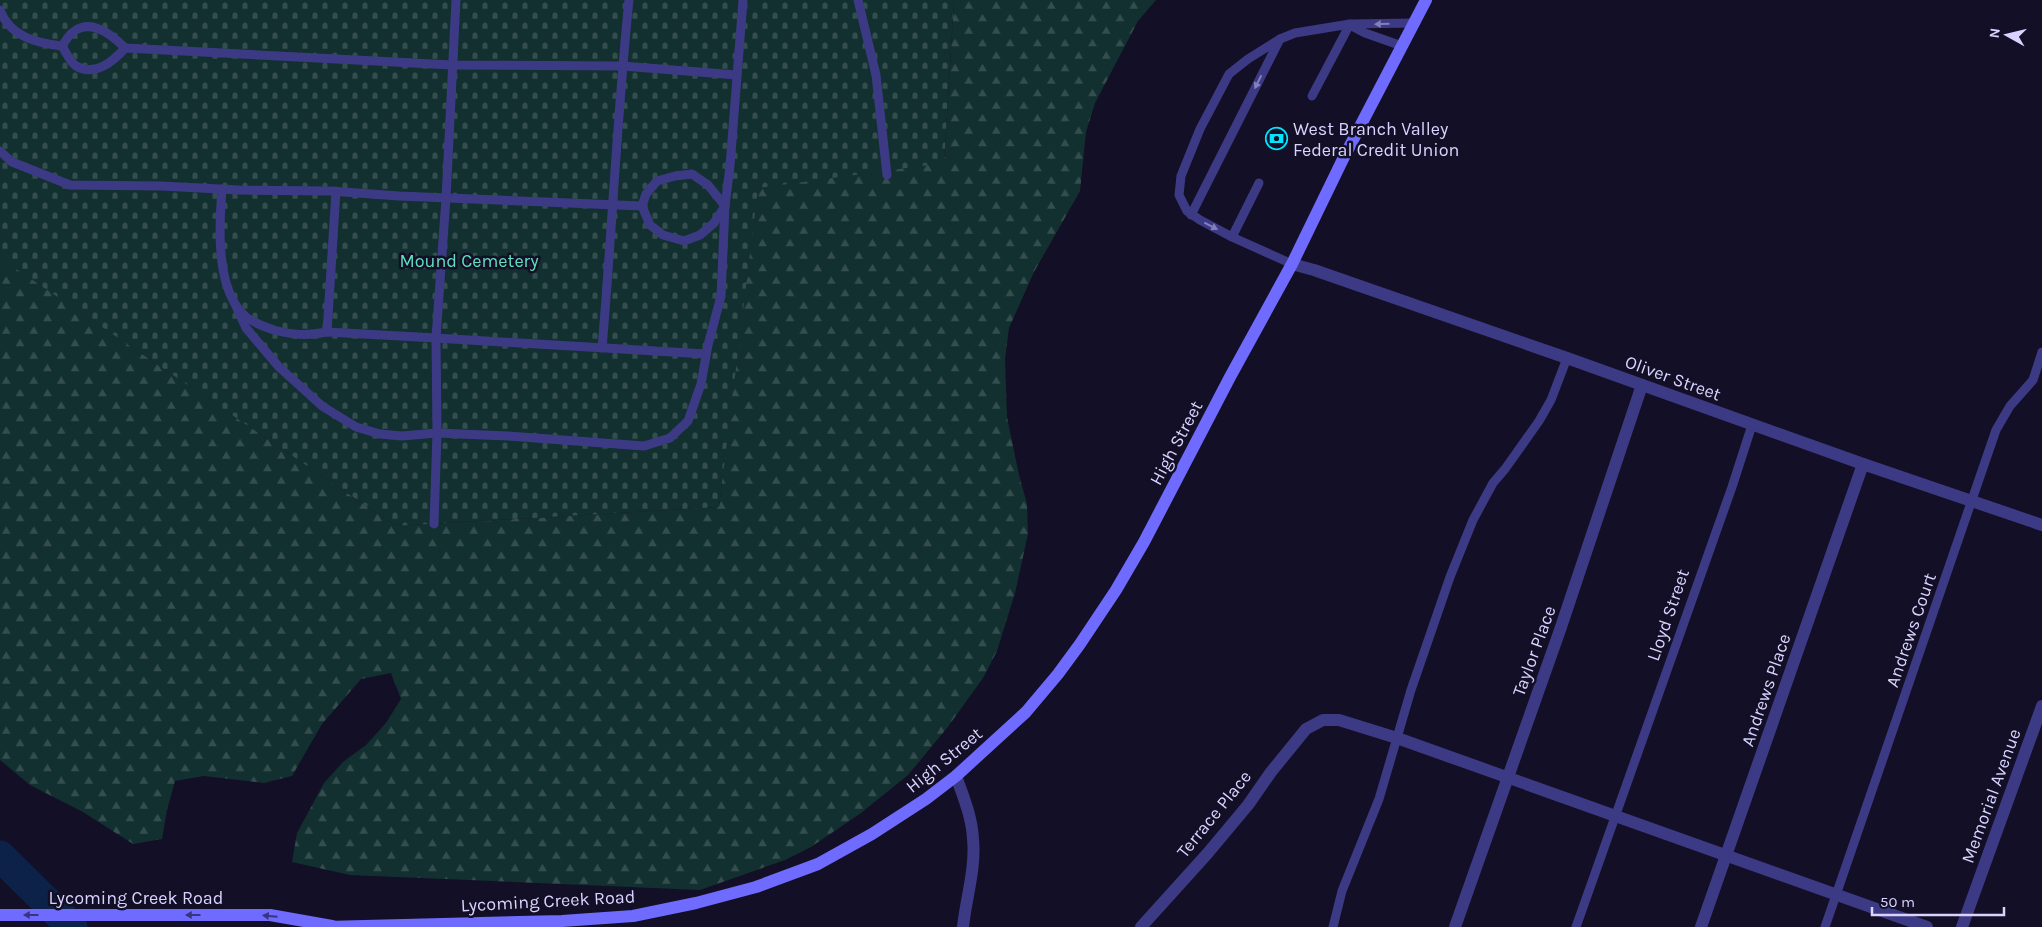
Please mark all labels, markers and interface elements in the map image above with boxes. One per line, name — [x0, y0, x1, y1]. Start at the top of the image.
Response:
north arrow — [1982, 10, 2032, 60]
one-way arrow — [1374, 20, 1390, 28]
text: N — [1986, 27, 2004, 39]
one-way arrow — [1254, 75, 1262, 90]
place label: West Branch Valley Federal Credit Union — [1293, 118, 1459, 161]
bank icon: West Branch Valley Federal Credit Union — [1265, 127, 1289, 151]
one-way arrow — [1204, 222, 1218, 230]
park label: Mound Cemetery — [399, 250, 539, 272]
street label: Oliver Street — [1622, 350, 1724, 406]
street label: High Street — [1145, 397, 1207, 489]
street label: Lloyd Street — [1642, 566, 1694, 664]
street label: Andrews Court — [1881, 570, 1941, 690]
street label: Taylor Place — [1507, 603, 1561, 699]
street label: Andrews Place — [1736, 631, 1796, 749]
street label: High Street — [901, 722, 987, 798]
street label: Memorial Avenue — [1956, 726, 2026, 866]
street label: Terrace Place — [1172, 766, 1256, 862]
scale bar — [1872, 884, 2004, 916]
street label: Lycoming Creek Road — [460, 885, 636, 917]
street label: Lycoming Creek Road — [49, 887, 223, 909]
text: 50 m — [1880, 893, 1915, 911]
one-way arrow — [22, 911, 38, 919]
one-way arrow — [185, 911, 201, 919]
one-way arrow — [261, 912, 277, 920]

